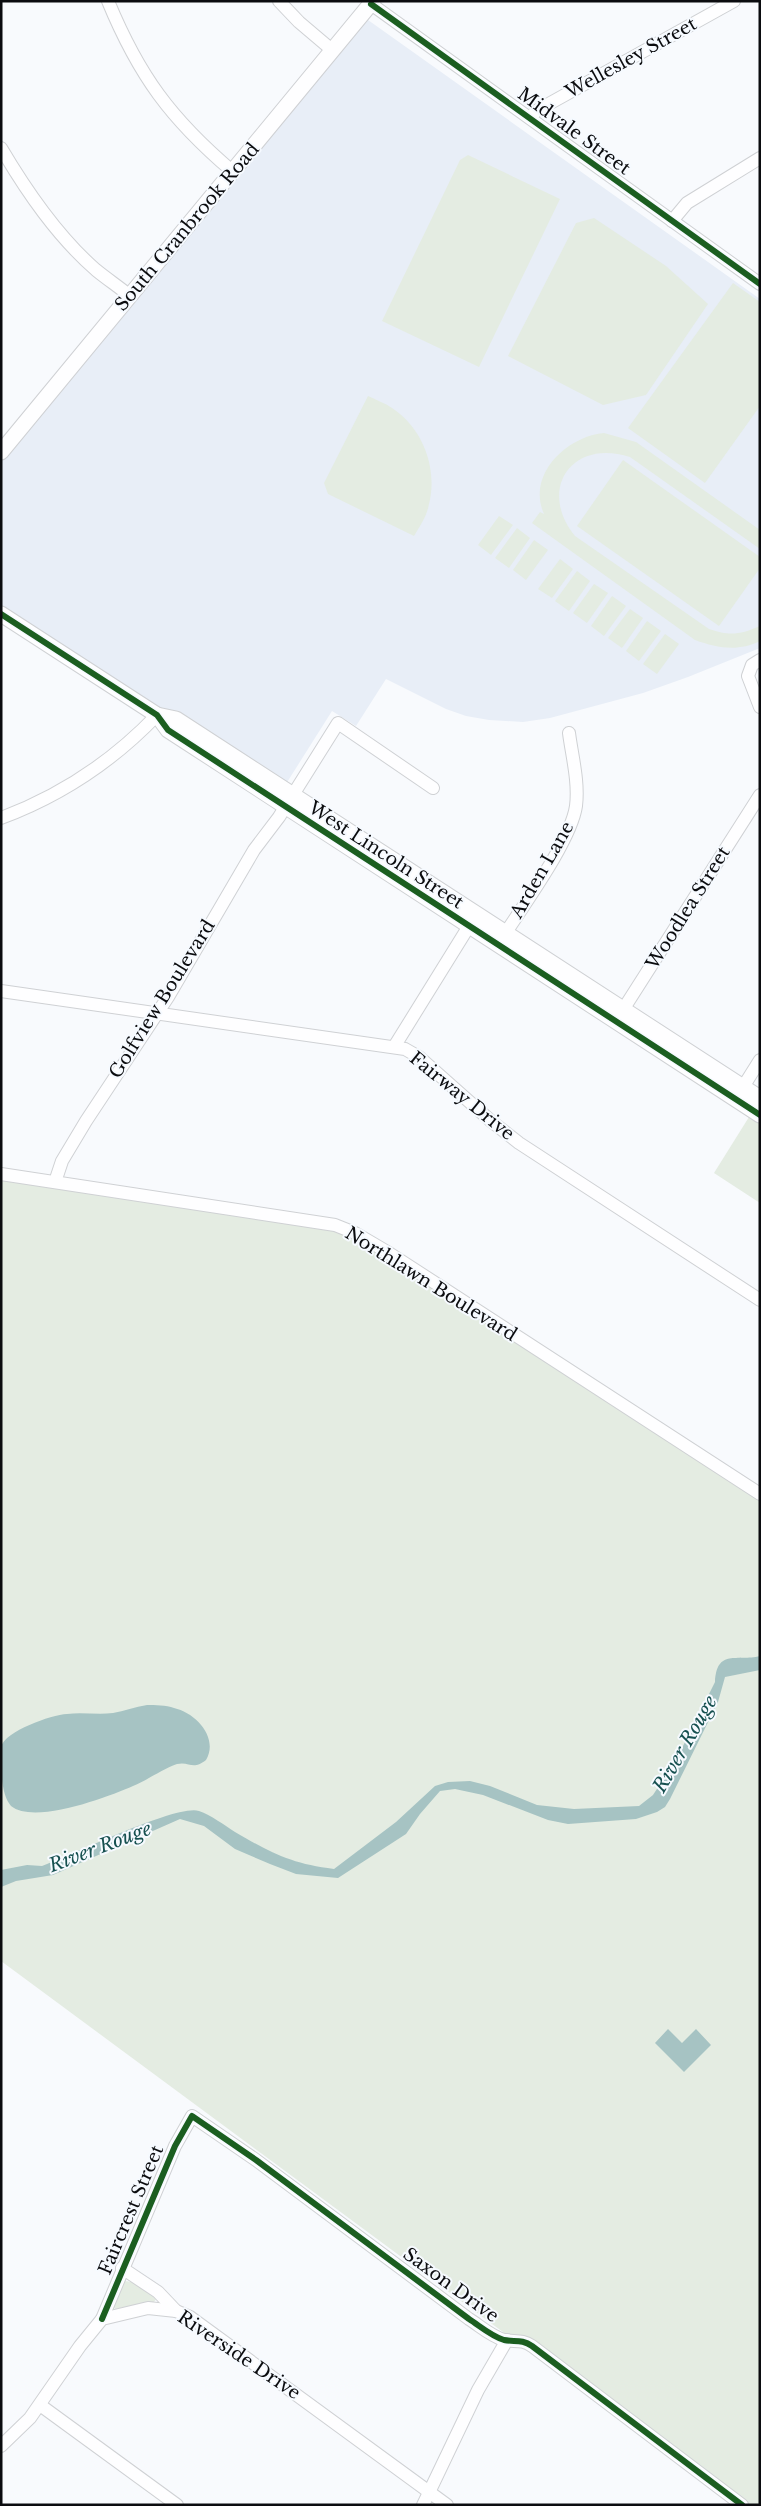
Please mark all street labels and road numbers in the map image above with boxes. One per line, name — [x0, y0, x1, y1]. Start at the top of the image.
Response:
street label: Wellesley Street — [561, 13, 701, 104]
street label: Midvale Street — [513, 83, 635, 179]
street label: South Cranbrook Road — [110, 138, 264, 316]
street label: West Lincoln Street — [303, 796, 468, 914]
street label: Arden Lane — [505, 818, 579, 923]
street label: Woodlea Street — [641, 842, 735, 974]
street label: Golfview Boulevard — [104, 916, 220, 1082]
street label: Fairway Drive — [405, 1047, 519, 1145]
street label: Northlawn Boulevard — [341, 1222, 521, 1346]
street label: Faircrest Street — [94, 2142, 168, 2278]
street label: Saxon Drive — [399, 2243, 503, 2327]
street label: Riverside Drive — [174, 2306, 304, 2404]

